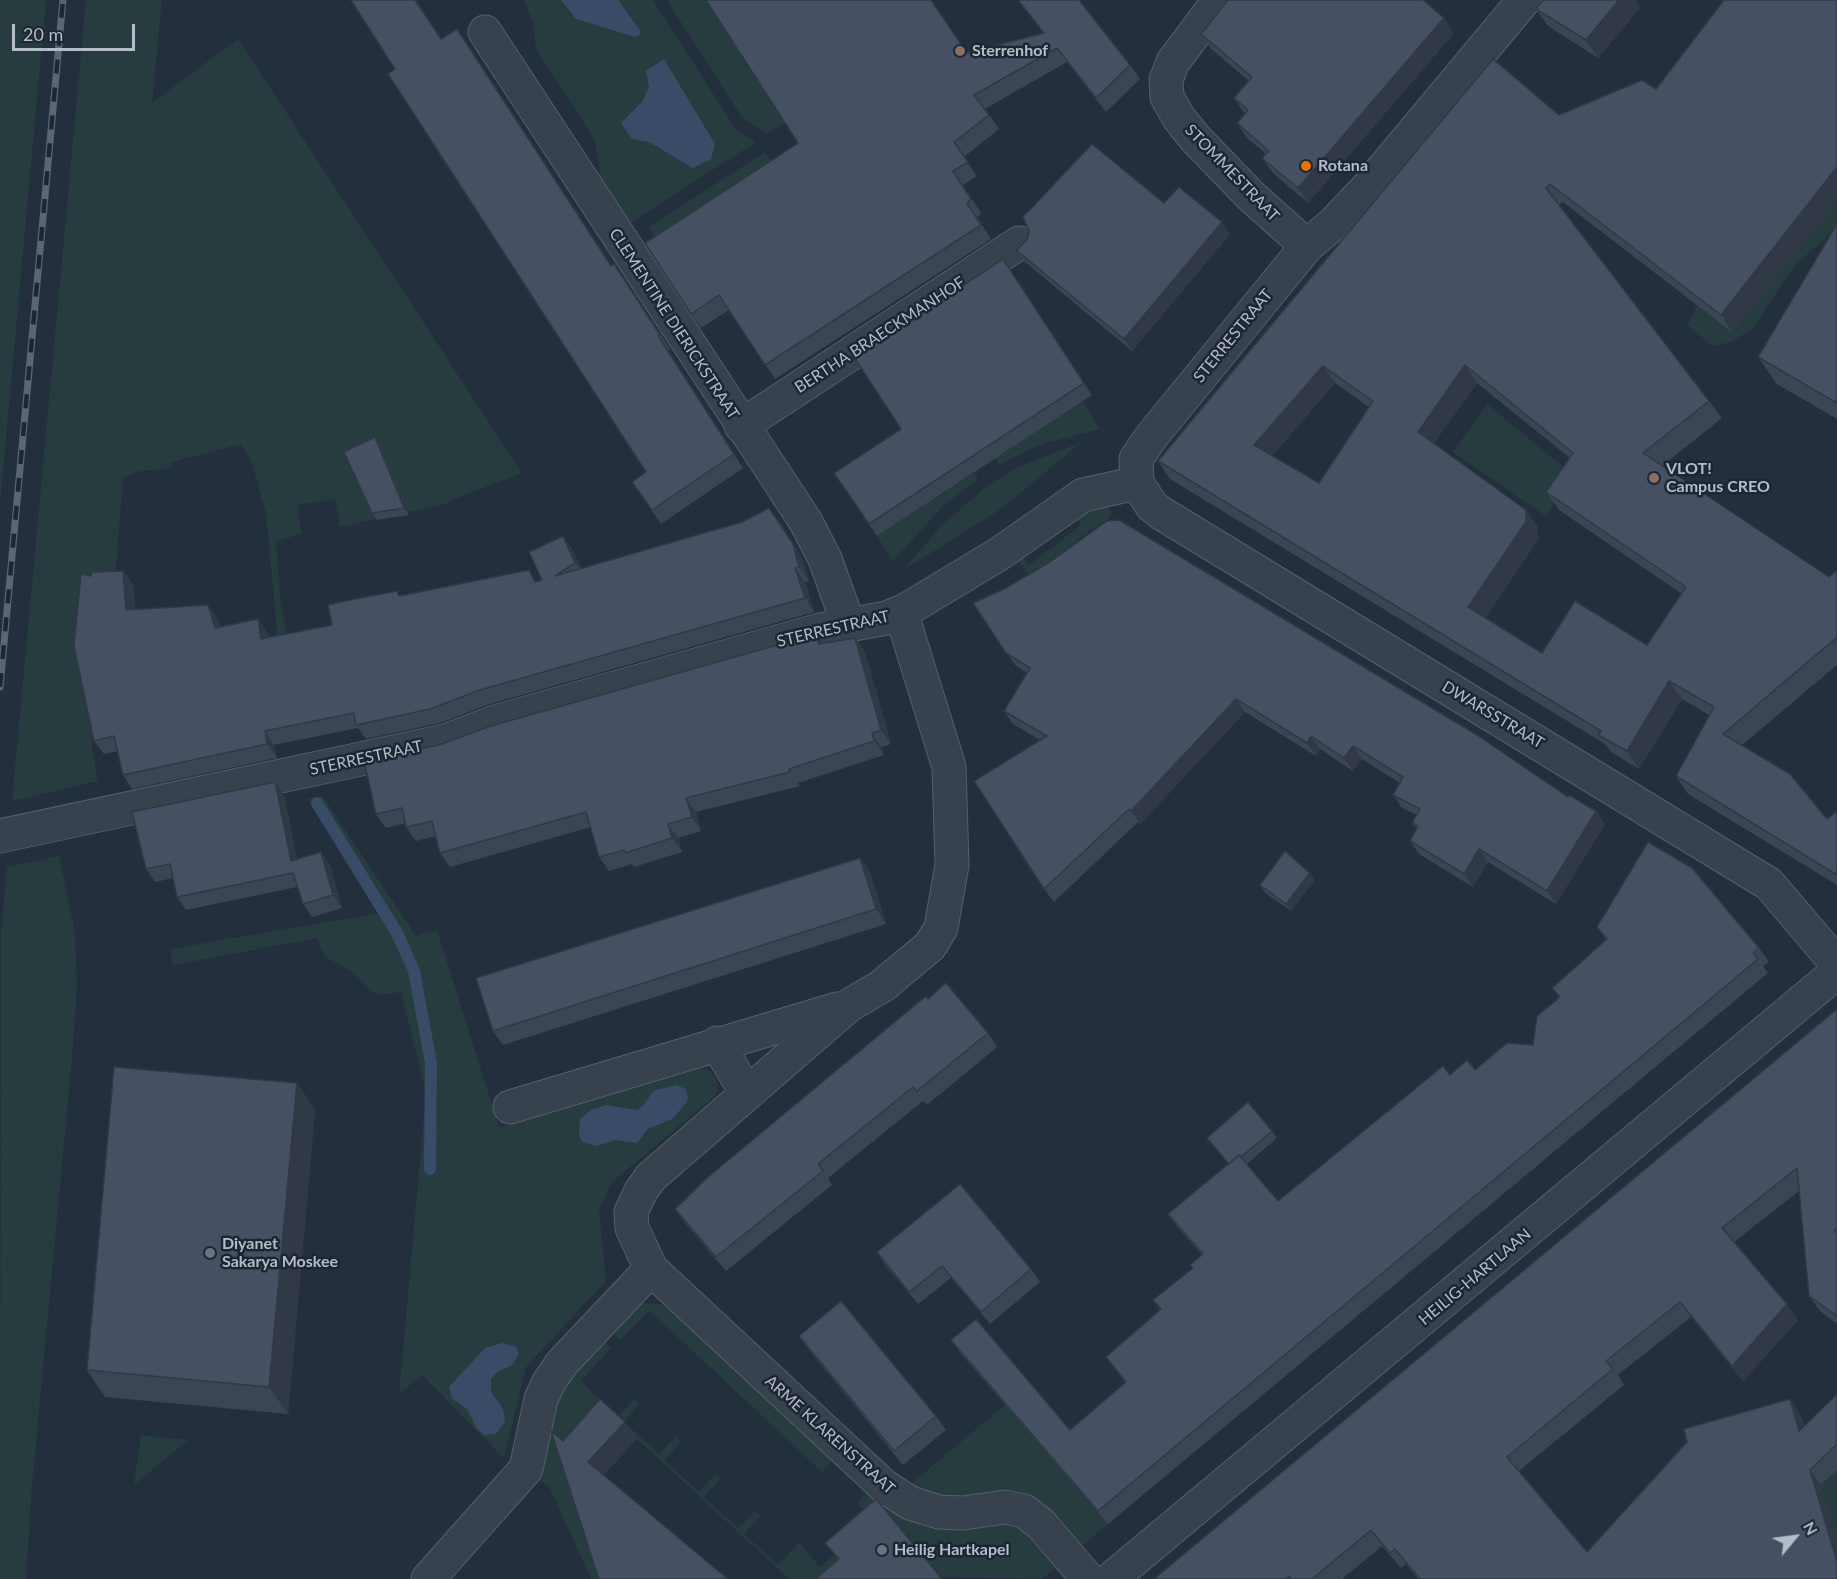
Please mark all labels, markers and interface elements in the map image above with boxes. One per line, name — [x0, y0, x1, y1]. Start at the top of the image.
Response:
scale bar — [15, 12, 138, 50]
text: 20 m — [23, 23, 63, 45]
place label: Sterrenhof — [972, 41, 1048, 61]
marker: Sterrenhof — [953, 44, 967, 58]
street label: STOMMESTRAAT — [1181, 120, 1283, 226]
place label: Rotana — [1318, 156, 1368, 176]
marker: Rotana — [1299, 159, 1313, 173]
street label: CLEMENTINE DIERICKSTRAAT — [605, 225, 743, 423]
street label: BERTHA BRAECKMANHOF — [791, 273, 969, 397]
street label: STERRESTRAAT — [1189, 285, 1277, 387]
place label: VLOT! Campus CREO — [1666, 459, 1770, 497]
marker: VLOT! Campus CREO — [1647, 471, 1661, 485]
street label: STERRESTRAAT — [775, 607, 891, 651]
street label: DWARSSTRAAT — [1439, 677, 1547, 753]
street label: STERRESTRAAT — [308, 737, 424, 779]
street label: HEILIG-HARTLAAN — [1415, 1224, 1535, 1330]
place label: Diyanet Sakarya Moskee — [222, 1234, 338, 1272]
marker: Diyanet Sakarya Moskee — [203, 1246, 217, 1260]
street label: ARME KLARENSTRAAT — [761, 1372, 899, 1498]
north arrow — [1765, 1507, 1825, 1567]
text: N — [1800, 1518, 1822, 1538]
place label: Heilig Hartkapel — [894, 1540, 1010, 1560]
marker: Heilig Hartkapel — [875, 1543, 889, 1557]

